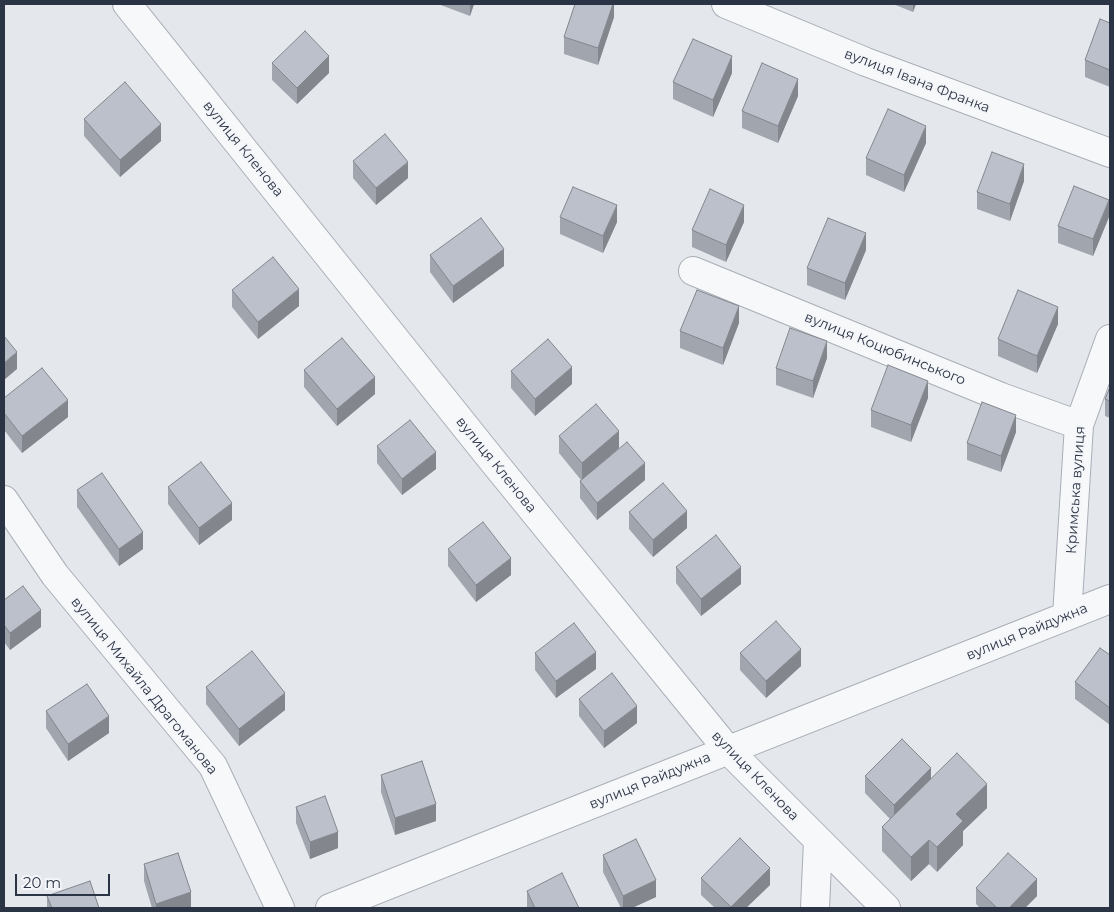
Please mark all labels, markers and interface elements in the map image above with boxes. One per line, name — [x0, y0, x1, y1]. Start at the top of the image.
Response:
street label: вулиця Івана Франка — [842, 45, 992, 117]
street label: вулиця Кленова — [199, 98, 287, 200]
street label: вулиця Коцюбинського — [802, 309, 968, 389]
street label: вулиця Кленова — [452, 414, 540, 516]
street label: Кримська вулиця — [1063, 426, 1089, 554]
street label: вулиця Михайла Драгоманова — [67, 594, 221, 778]
street label: вулиця Райдужна — [964, 600, 1090, 664]
street label: вулиця Кленова — [708, 728, 802, 824]
street label: вулиця Райдужна — [587, 749, 713, 813]
scale bar — [18, 864, 112, 896]
text: 20 m — [23, 873, 61, 892]

